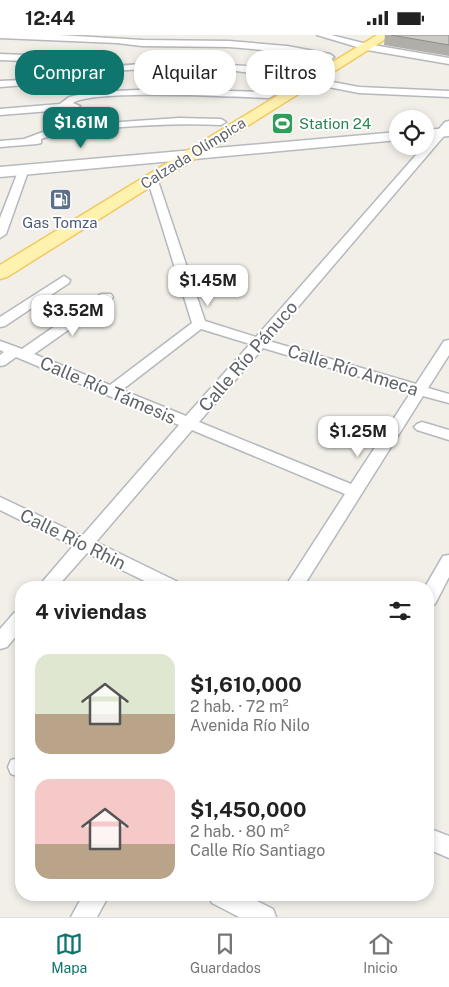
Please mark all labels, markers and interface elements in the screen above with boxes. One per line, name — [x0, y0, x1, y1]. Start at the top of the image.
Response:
text: 12:44 — [25, 7, 75, 29]
chip: Comprar — [15, 50, 124, 95]
chip: Alquilar — [134, 50, 236, 95]
chip: Filtros — [246, 50, 335, 95]
pin: $1.61M — [40, 107, 122, 149]
map controls — [389, 110, 434, 155]
button: locate — [389, 110, 434, 155]
sports icon: Station 24 — [271, 111, 295, 135]
text: $1.61M — [54, 113, 108, 132]
street label: Calzada Olímpica — [137, 114, 249, 192]
place label: Station 24 — [299, 115, 371, 132]
fuel station icon: Gas Tomza — [48, 187, 72, 211]
place label: Gas Tomza — [22, 214, 98, 231]
pin: $1.45M — [167, 265, 249, 307]
text: $1.45M — [179, 271, 237, 290]
pin: $3.52M — [32, 295, 114, 337]
street label: Calle Río Pánuco — [194, 296, 302, 416]
text: $3.52M — [42, 301, 104, 320]
street label: Calle Río Ameca — [285, 340, 421, 400]
street label: Calle Río Támesis — [37, 352, 179, 428]
pin: $1.25M — [317, 415, 399, 458]
text: $1.25M — [329, 422, 387, 441]
street label: Calle Río Rhin — [17, 504, 129, 574]
icon: filters — [386, 597, 414, 625]
text: 4 viviendas — [35, 599, 147, 624]
text: $1,610,000 — [190, 672, 302, 697]
icon: home — [75, 674, 135, 734]
text: 2 hab. · 72 m² — [190, 697, 289, 716]
text: Avenida Río Nilo — [190, 716, 310, 735]
text: $1,450,000 — [190, 797, 307, 822]
icon: home — [75, 799, 135, 859]
text: 2 hab. · 80 m² — [190, 822, 290, 841]
text: Calle Río Santiago — [190, 841, 325, 860]
tab: Mapa — [51, 930, 87, 976]
tab: Guardados — [190, 930, 261, 976]
tab: Inicio — [363, 930, 398, 976]

